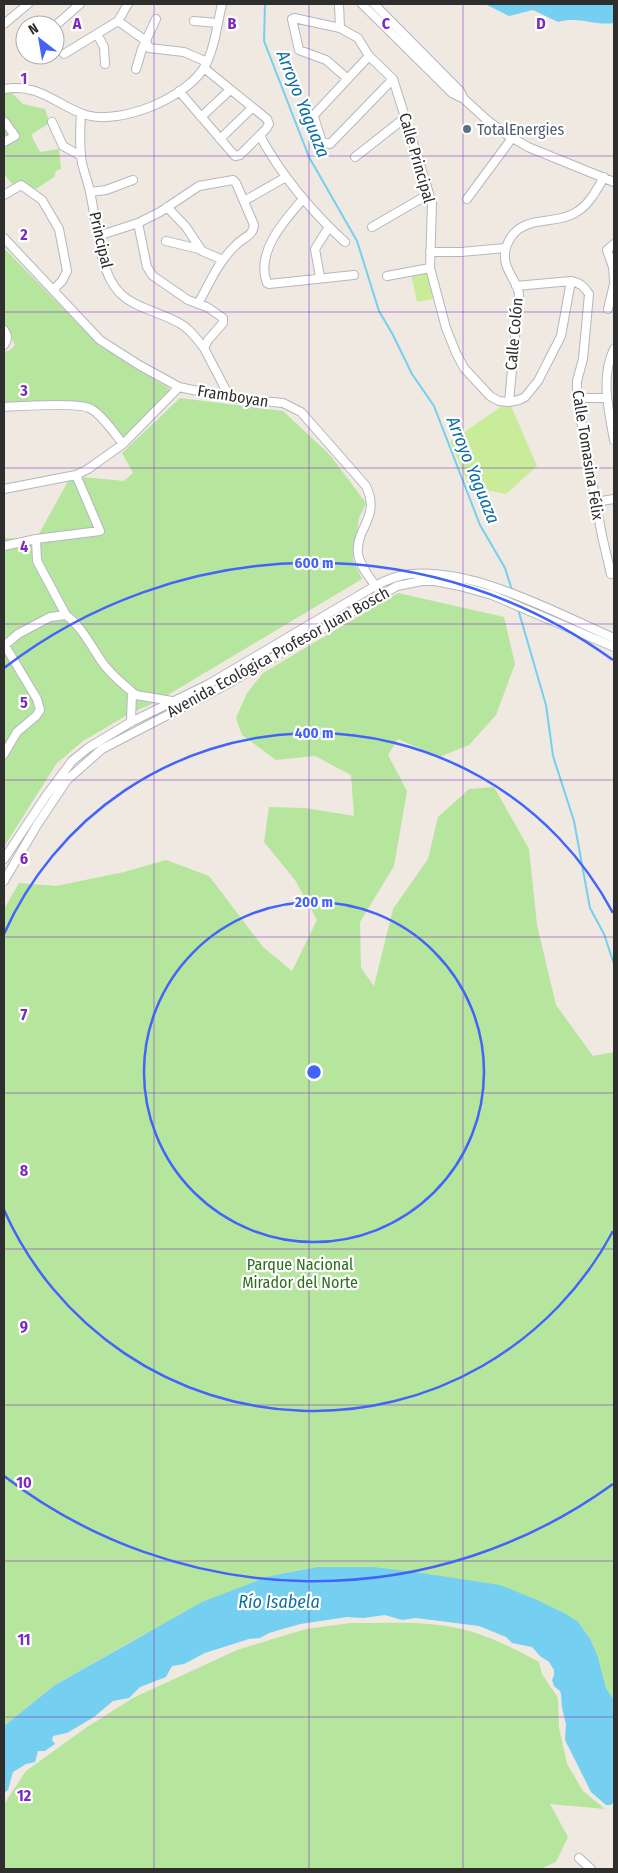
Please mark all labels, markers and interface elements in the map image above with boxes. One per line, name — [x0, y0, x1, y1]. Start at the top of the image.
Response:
text: A — [72, 14, 82, 33]
text: B — [228, 14, 237, 33]
text: C — [382, 14, 391, 33]
text: D — [536, 14, 546, 33]
north arrow — [15, 15, 65, 65]
text: N — [26, 20, 42, 39]
water label: Arroyo Yaguaza — [271, 46, 334, 161]
text: 1 — [21, 69, 27, 88]
street label: Calle Principal — [395, 111, 439, 205]
place label: TotalEnergies — [477, 120, 564, 139]
marker: TotalEnergies — [461, 123, 473, 135]
street label: Principal — [85, 210, 117, 270]
text: 2 — [19, 225, 28, 244]
street label: Calle Colón — [501, 297, 527, 371]
text: 3 — [19, 381, 28, 400]
street label: Framboyan — [196, 381, 270, 411]
street label: Calle Tomasina Félix — [568, 389, 608, 521]
water label: Arroyo Yaguaza — [441, 412, 504, 527]
text: 4 — [20, 537, 28, 556]
text: 600 m — [295, 554, 333, 572]
street label: Avenida Ecológica Profesor Juan Bosch — [163, 583, 393, 721]
text: 5 — [20, 693, 28, 712]
text: 400 m — [295, 724, 333, 742]
text: 6 — [20, 849, 28, 868]
text: 200 m — [294, 893, 333, 911]
text: 7 — [21, 1005, 28, 1024]
centre of rings — [305, 1063, 323, 1081]
text: 8 — [20, 1161, 29, 1180]
park label: Parque Nacional Mirador del Norte — [242, 1255, 358, 1292]
text: 9 — [20, 1317, 28, 1336]
text: 10 — [16, 1473, 32, 1492]
water label: Río Isabela — [238, 1591, 320, 1613]
text: 11 — [17, 1630, 31, 1649]
text: 12 — [17, 1786, 32, 1805]

